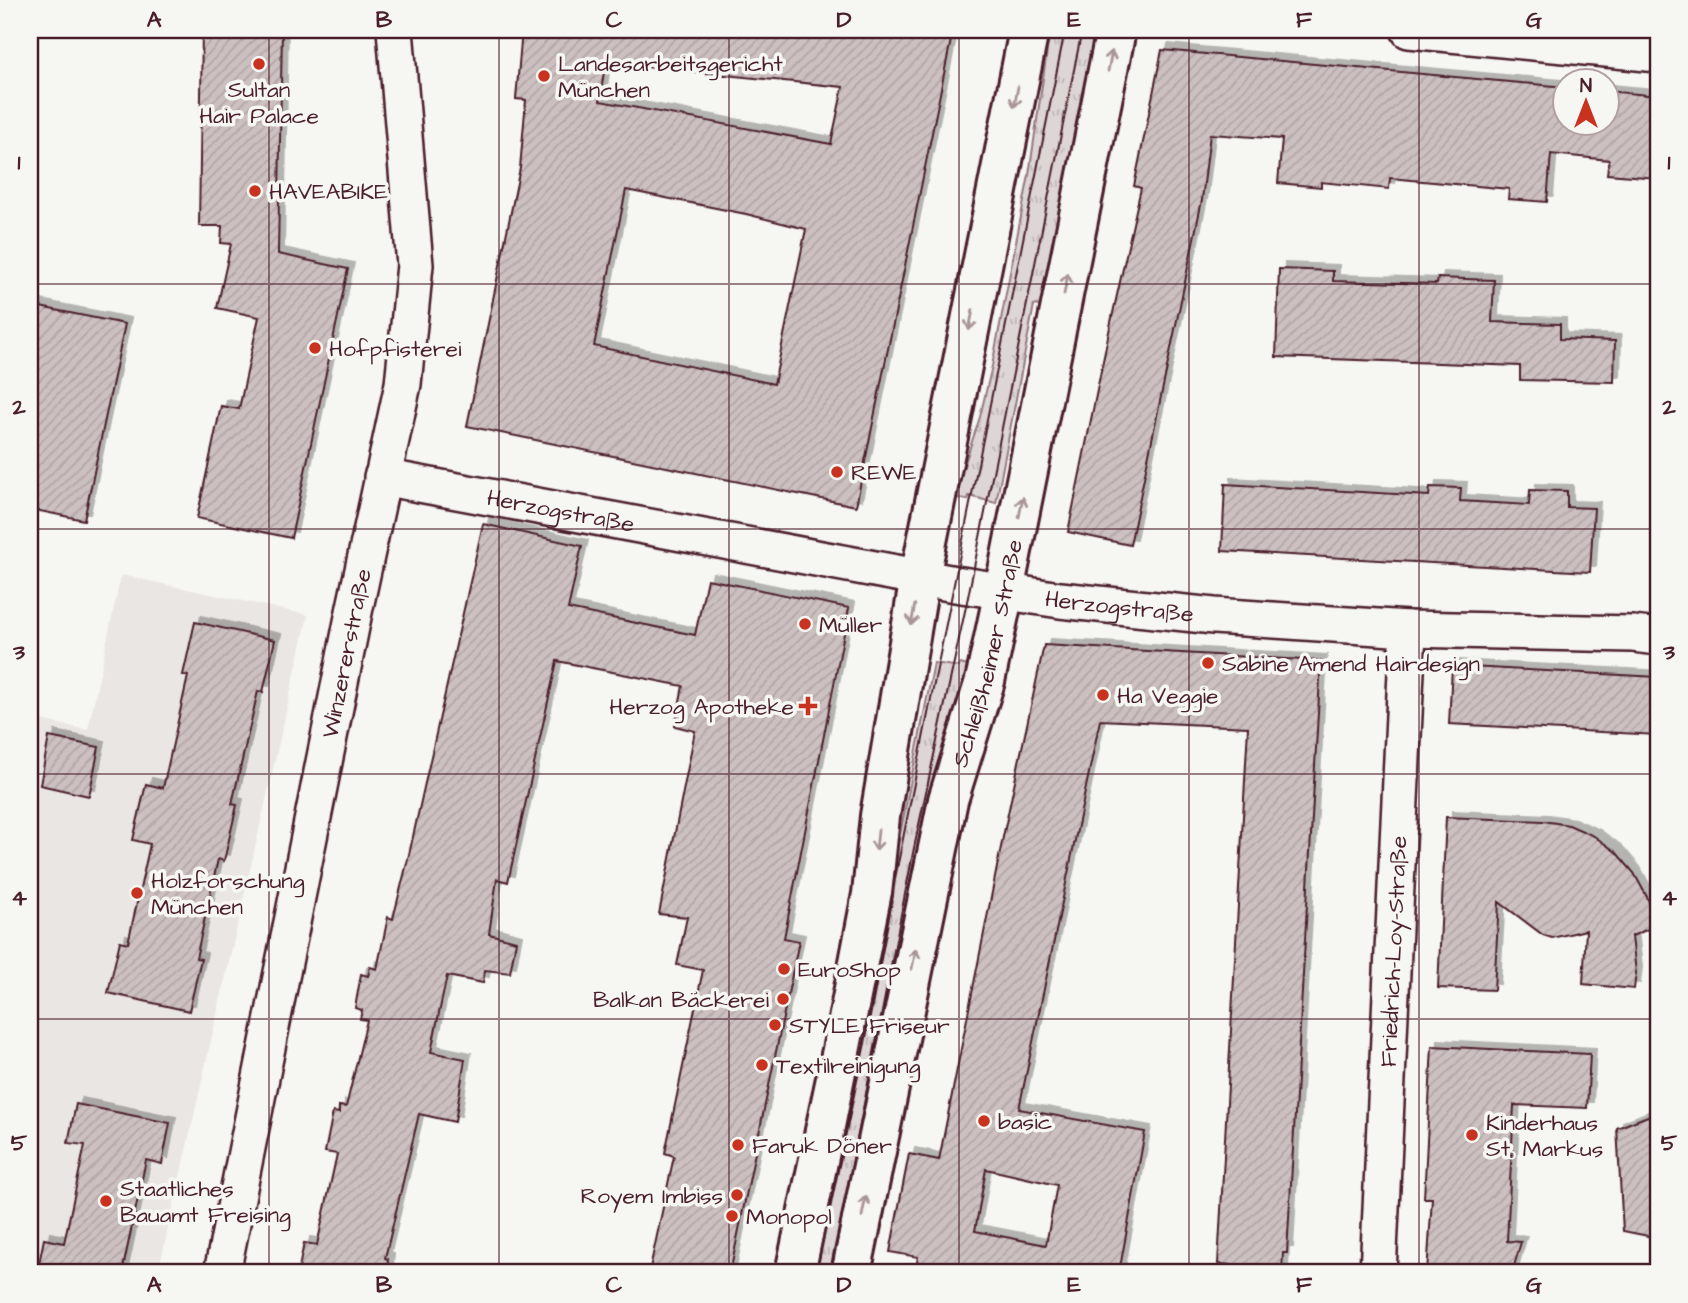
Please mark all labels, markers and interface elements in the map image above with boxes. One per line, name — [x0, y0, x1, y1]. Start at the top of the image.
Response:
text: A — [147, 4, 162, 36]
text: B — [376, 4, 393, 36]
text: C — [606, 4, 623, 36]
text: D — [837, 4, 852, 36]
text: E — [1067, 4, 1081, 36]
text: F — [1296, 4, 1313, 36]
text: G — [1526, 4, 1542, 36]
place label: Landesarbeitsgericht München — [558, 48, 783, 106]
one-way arrow — [1103, 50, 1117, 73]
marker: Sultan Hair Palace — [251, 56, 267, 72]
north arrow — [1552, 66, 1622, 136]
marker: Landesarbeitsgericht München — [536, 68, 552, 84]
text: N — [1580, 73, 1592, 100]
place label: Sultan Hair Palace — [199, 74, 319, 132]
one-way arrow — [1008, 85, 1022, 108]
text: 1 — [18, 146, 21, 178]
text: 1 — [1668, 146, 1671, 178]
place label: HAVEABIKE — [269, 176, 388, 208]
marker: HAVEABIKE — [247, 183, 263, 199]
one-way arrow — [1059, 273, 1073, 296]
one-way arrow — [964, 308, 977, 331]
place label: Hofpfisterei — [329, 333, 462, 365]
marker: Hofpfisterei — [307, 340, 323, 356]
text: 2 — [11, 391, 26, 423]
text: 2 — [1661, 391, 1676, 423]
place label: REWE — [851, 457, 917, 489]
marker: REWE — [829, 464, 845, 480]
street label: Herzogstraße — [484, 482, 637, 541]
one-way arrow — [1015, 496, 1029, 519]
street label: Schleißheimer Straße — [944, 537, 1031, 771]
street label: Winzererstraße — [314, 566, 380, 741]
street label: Herzogstraße — [1043, 583, 1195, 631]
one-way arrow — [906, 603, 919, 626]
place label: Müller — [819, 609, 882, 641]
marker: Müller — [797, 616, 813, 632]
text: 3 — [12, 636, 25, 668]
text: 3 — [1662, 636, 1675, 668]
place label: Sabine Amend Hairdesign — [1222, 648, 1480, 681]
marker: Sabine Amend Hairdesign — [1200, 655, 1216, 671]
place label: Ha Veggie — [1117, 680, 1218, 713]
marker: Ha Veggie — [1095, 687, 1111, 703]
place label: Herzog Apotheke — [609, 691, 794, 724]
marker: Herzog Apotheke — [800, 698, 816, 714]
one-way arrow — [871, 828, 884, 851]
street label: Friedrich-Loy-Straße — [1373, 835, 1415, 1068]
place label: Holzforschung München — [151, 865, 305, 923]
text: 4 — [11, 882, 27, 914]
text: 4 — [1661, 882, 1677, 914]
marker: Holzforschung München — [129, 885, 145, 901]
one-way arrow — [908, 948, 922, 971]
place label: EuroShop — [798, 954, 901, 986]
marker: EuroShop — [776, 961, 792, 977]
place label: Balkan Bäckerei — [593, 984, 770, 1016]
marker: Balkan Bäckerei — [775, 991, 791, 1007]
place label: STYLE Friseur — [789, 1010, 950, 1042]
marker: STYLE Friseur — [767, 1017, 783, 1033]
place label: Textilreinigung — [776, 1050, 921, 1083]
marker: Textilreinigung — [754, 1057, 770, 1073]
place label: basic — [998, 1106, 1052, 1138]
place label: Kinderhaus St. Markus — [1486, 1107, 1603, 1165]
marker: basic — [976, 1113, 992, 1129]
text: 5 — [11, 1127, 28, 1159]
marker: Kinderhaus St. Markus — [1464, 1127, 1480, 1143]
text: 5 — [1661, 1127, 1678, 1159]
place label: Faruk Döner — [752, 1130, 892, 1162]
marker: Faruk Döner — [730, 1137, 746, 1153]
place label: Staatliches Bauamt Freising — [120, 1173, 291, 1232]
place label: Royem Imbiss — [581, 1180, 723, 1213]
marker: Royem Imbiss — [729, 1187, 745, 1203]
marker: Staatliches Bauamt Freising — [98, 1193, 114, 1209]
one-way arrow — [857, 1195, 871, 1218]
place label: Monopol — [746, 1201, 832, 1233]
marker: Monopol — [724, 1208, 740, 1224]
text: A — [147, 1269, 162, 1301]
text: B — [376, 1269, 393, 1301]
text: C — [606, 1269, 623, 1301]
text: D — [837, 1269, 852, 1301]
text: E — [1067, 1269, 1081, 1301]
text: F — [1296, 1269, 1313, 1301]
text: G — [1526, 1269, 1542, 1301]

